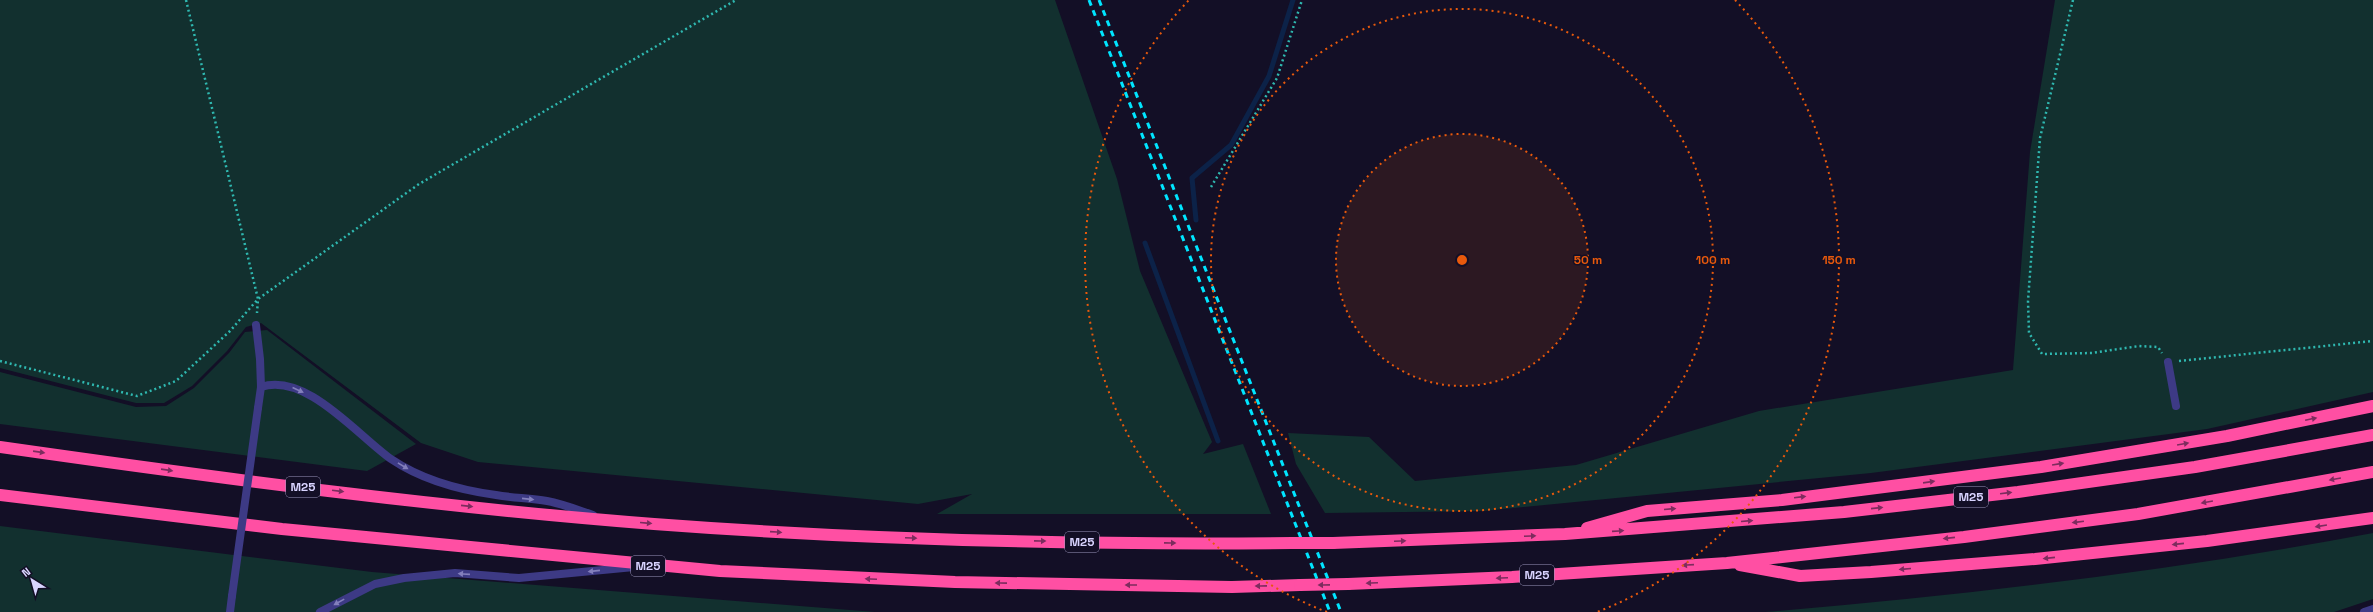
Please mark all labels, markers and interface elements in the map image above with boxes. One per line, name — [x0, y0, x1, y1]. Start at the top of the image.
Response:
text: 50 m — [1574, 252, 1602, 268]
text: 100 m — [1696, 252, 1730, 268]
text: 150 m — [1822, 252, 1856, 268]
centre of rings — [1455, 253, 1469, 267]
one-way arrow — [293, 387, 304, 393]
one-way arrow — [2305, 416, 2317, 422]
one-way arrow — [2177, 441, 2189, 447]
one-way arrow — [33, 449, 45, 455]
one-way arrow — [2052, 461, 2064, 467]
one-way arrow — [397, 463, 409, 470]
one-way arrow — [161, 467, 173, 473]
one-way arrow — [2329, 476, 2341, 482]
road number: M25 — [286, 477, 320, 497]
one-way arrow — [1923, 479, 1935, 485]
road number: M25 — [1954, 487, 1988, 507]
one-way arrow — [332, 488, 344, 495]
one-way arrow — [2000, 490, 2012, 496]
one-way arrow — [1794, 494, 1806, 501]
one-way arrow — [522, 495, 534, 502]
one-way arrow — [2201, 499, 2213, 505]
one-way arrow — [461, 503, 473, 509]
one-way arrow — [1664, 505, 1676, 512]
one-way arrow — [1871, 505, 1883, 511]
one-way arrow — [1741, 517, 1753, 524]
one-way arrow — [2072, 519, 2084, 525]
one-way arrow — [640, 520, 652, 526]
one-way arrow — [2315, 523, 2327, 529]
one-way arrow — [770, 528, 782, 535]
one-way arrow — [1612, 528, 1624, 535]
road number: M25 — [1065, 532, 1099, 552]
one-way arrow — [1524, 532, 1536, 539]
one-way arrow — [905, 535, 918, 541]
one-way arrow — [1943, 535, 1955, 542]
one-way arrow — [1394, 537, 1406, 544]
one-way arrow — [1034, 538, 1047, 544]
one-way arrow — [1164, 540, 1177, 546]
one-way arrow — [2172, 541, 2184, 548]
one-way arrow — [2043, 554, 2055, 561]
road number: M25 — [631, 556, 665, 576]
north arrow — [12, 560, 52, 600]
one-way arrow — [1682, 562, 1694, 569]
text: N — [19, 564, 33, 580]
road number: M25 — [1520, 565, 1554, 585]
one-way arrow — [1899, 566, 1911, 573]
one-way arrow — [588, 567, 600, 574]
one-way arrow — [458, 570, 470, 577]
one-way arrow — [1496, 574, 1508, 581]
one-way arrow — [864, 576, 877, 582]
one-way arrow — [994, 580, 1007, 586]
one-way arrow — [1366, 580, 1378, 587]
one-way arrow — [1318, 581, 1330, 588]
one-way arrow — [1124, 582, 1137, 588]
one-way arrow — [1254, 583, 1267, 589]
one-way arrow — [334, 598, 345, 605]

